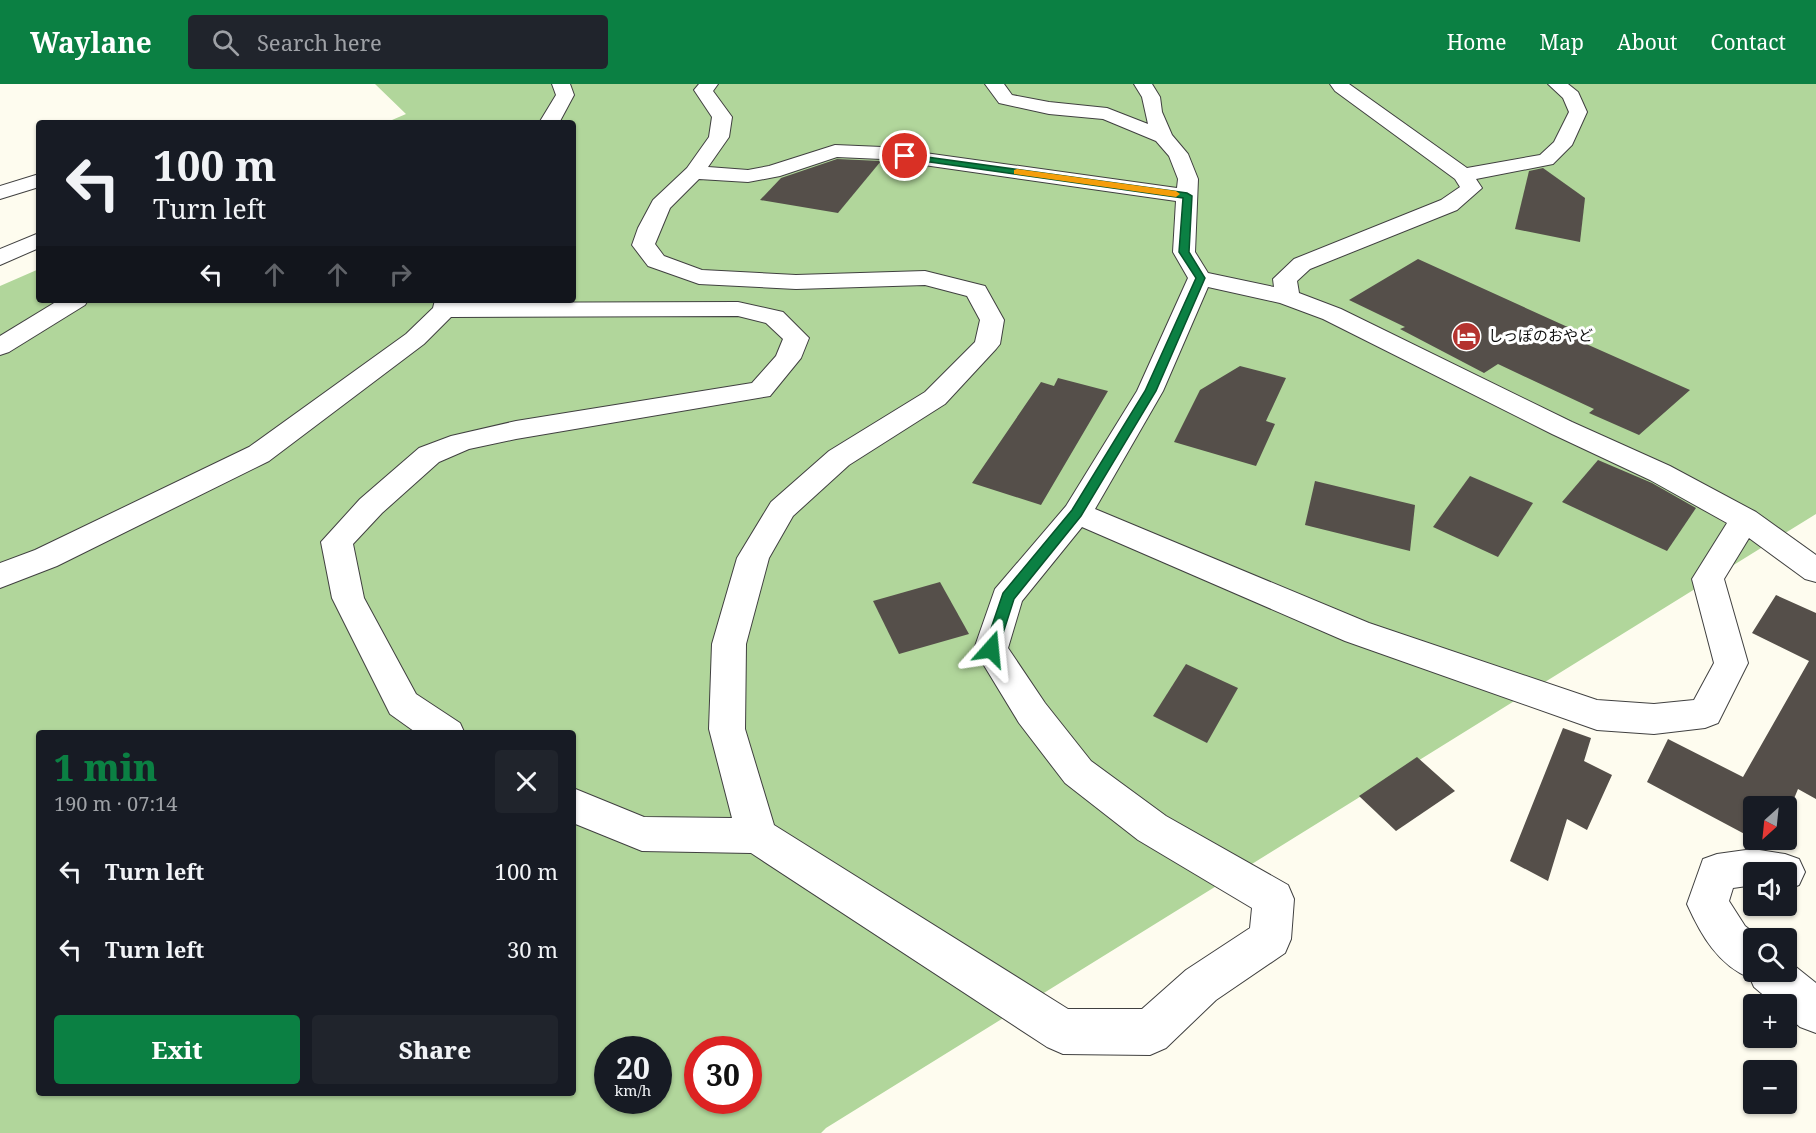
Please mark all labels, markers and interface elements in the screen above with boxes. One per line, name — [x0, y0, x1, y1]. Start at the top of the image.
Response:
search box — [188, 15, 608, 69]
text: Waylane — [30, 23, 152, 61]
icon: search — [209, 26, 242, 59]
text: Search here — [257, 27, 382, 57]
text: Home — [1447, 28, 1507, 56]
text: Map — [1540, 28, 1584, 56]
text: About — [1617, 28, 1678, 56]
text: Contact — [1711, 28, 1786, 56]
pin — [879, 130, 930, 181]
text: 100 m — [153, 136, 277, 193]
icon: arrive — [888, 139, 921, 172]
icon: left — [54, 144, 132, 222]
text: Turn left — [153, 190, 266, 227]
icon: left — [195, 258, 228, 291]
icon: ahead — [258, 258, 291, 291]
icon: ahead — [321, 258, 354, 291]
icon: right — [384, 258, 417, 291]
hotel icon: しっぽのおやど — [1451, 320, 1483, 352]
place label: しっぽのおやど — [1488, 325, 1593, 345]
position arrow — [959, 617, 1023, 681]
text: 1 min — [54, 743, 157, 792]
button: close — [495, 750, 558, 813]
text: 190 m · 07:14 — [54, 790, 177, 817]
north arrow — [1743, 796, 1797, 850]
map controls — [1743, 796, 1797, 1114]
icon: left — [54, 855, 87, 888]
text: Turn left — [105, 856, 204, 886]
text: 100 m — [495, 856, 558, 886]
button: sound — [1743, 862, 1797, 916]
button: search — [1743, 928, 1797, 982]
icon: left — [54, 933, 87, 966]
text: Turn left — [105, 934, 204, 964]
text: 30 m — [507, 934, 558, 964]
button: + — [1743, 994, 1797, 1048]
button: Exit — [54, 1015, 300, 1084]
button: Share — [312, 1015, 558, 1084]
speed limit sign: 30 — [684, 1036, 762, 1114]
text: 20 — [616, 1047, 650, 1088]
button: − — [1743, 1060, 1797, 1114]
text: km/h — [615, 1080, 651, 1100]

